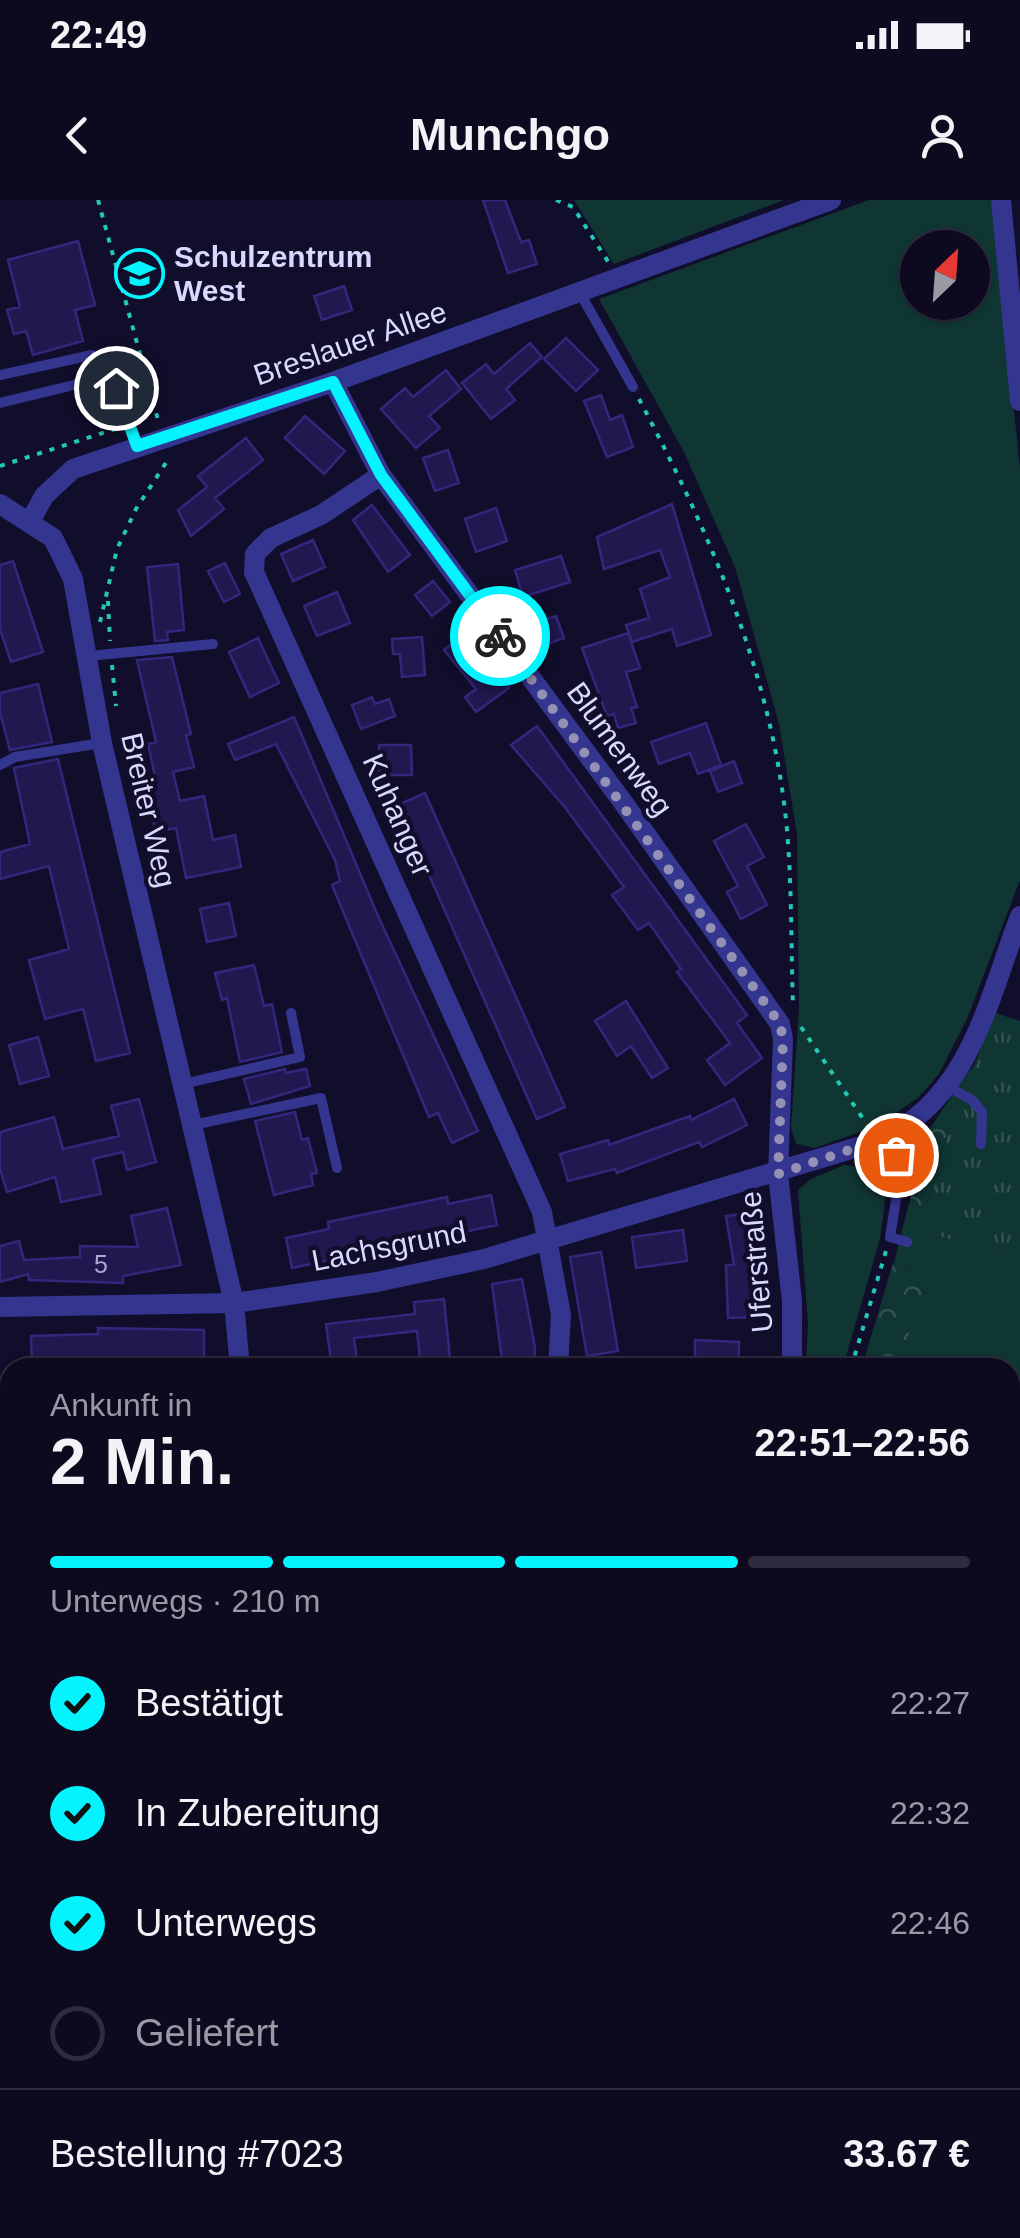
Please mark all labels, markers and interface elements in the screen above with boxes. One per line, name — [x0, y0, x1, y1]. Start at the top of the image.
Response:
text: 22:49 — [50, 14, 147, 56]
icon: back — [50, 108, 105, 163]
icon: person — [915, 108, 970, 163]
text: Munchgo — [410, 109, 610, 160]
north arrow — [900, 230, 990, 320]
map controls — [900, 230, 990, 320]
place label: Schulzentrum West — [174, 240, 372, 307]
school or university icon: Schulzentrum West — [113, 247, 165, 299]
street label: Breslauer Allee — [249, 295, 451, 391]
pin — [74, 346, 159, 431]
icon: home — [89, 361, 144, 416]
courier — [450, 586, 550, 686]
icon: bike — [473, 609, 528, 664]
street label: Blumenweg — [561, 676, 679, 822]
street label: Breiter Weg — [115, 729, 183, 891]
street label: Kuhanger — [356, 749, 440, 881]
pin — [854, 1113, 939, 1198]
icon: bag — [869, 1128, 924, 1183]
street label: Uferstraße — [733, 1190, 779, 1334]
street label: Lachsgrund — [309, 1215, 469, 1277]
house number: 5 — [94, 1250, 108, 1278]
text: Ankunft in — [50, 1387, 192, 1423]
text: 22:51–22:56 — [754, 1422, 970, 1464]
text: 2 Min. — [50, 1425, 234, 1498]
text: Unterwegs · 210 m — [50, 1583, 320, 1619]
icon: check — [50, 1676, 105, 1731]
text: Bestätigt — [135, 1682, 283, 1724]
text: 22:27 — [890, 1685, 970, 1721]
icon: check — [50, 1786, 105, 1841]
text: In Zubereitung — [135, 1792, 380, 1834]
text: 22:32 — [890, 1795, 970, 1831]
icon: check — [50, 1896, 105, 1951]
text: Unterwegs — [135, 1902, 317, 1944]
text: 22:46 — [890, 1905, 970, 1941]
text: Geliefert — [135, 2012, 279, 2054]
text: Bestellung #7023 — [50, 2133, 344, 2175]
text: 33.67 € — [843, 2133, 970, 2175]

